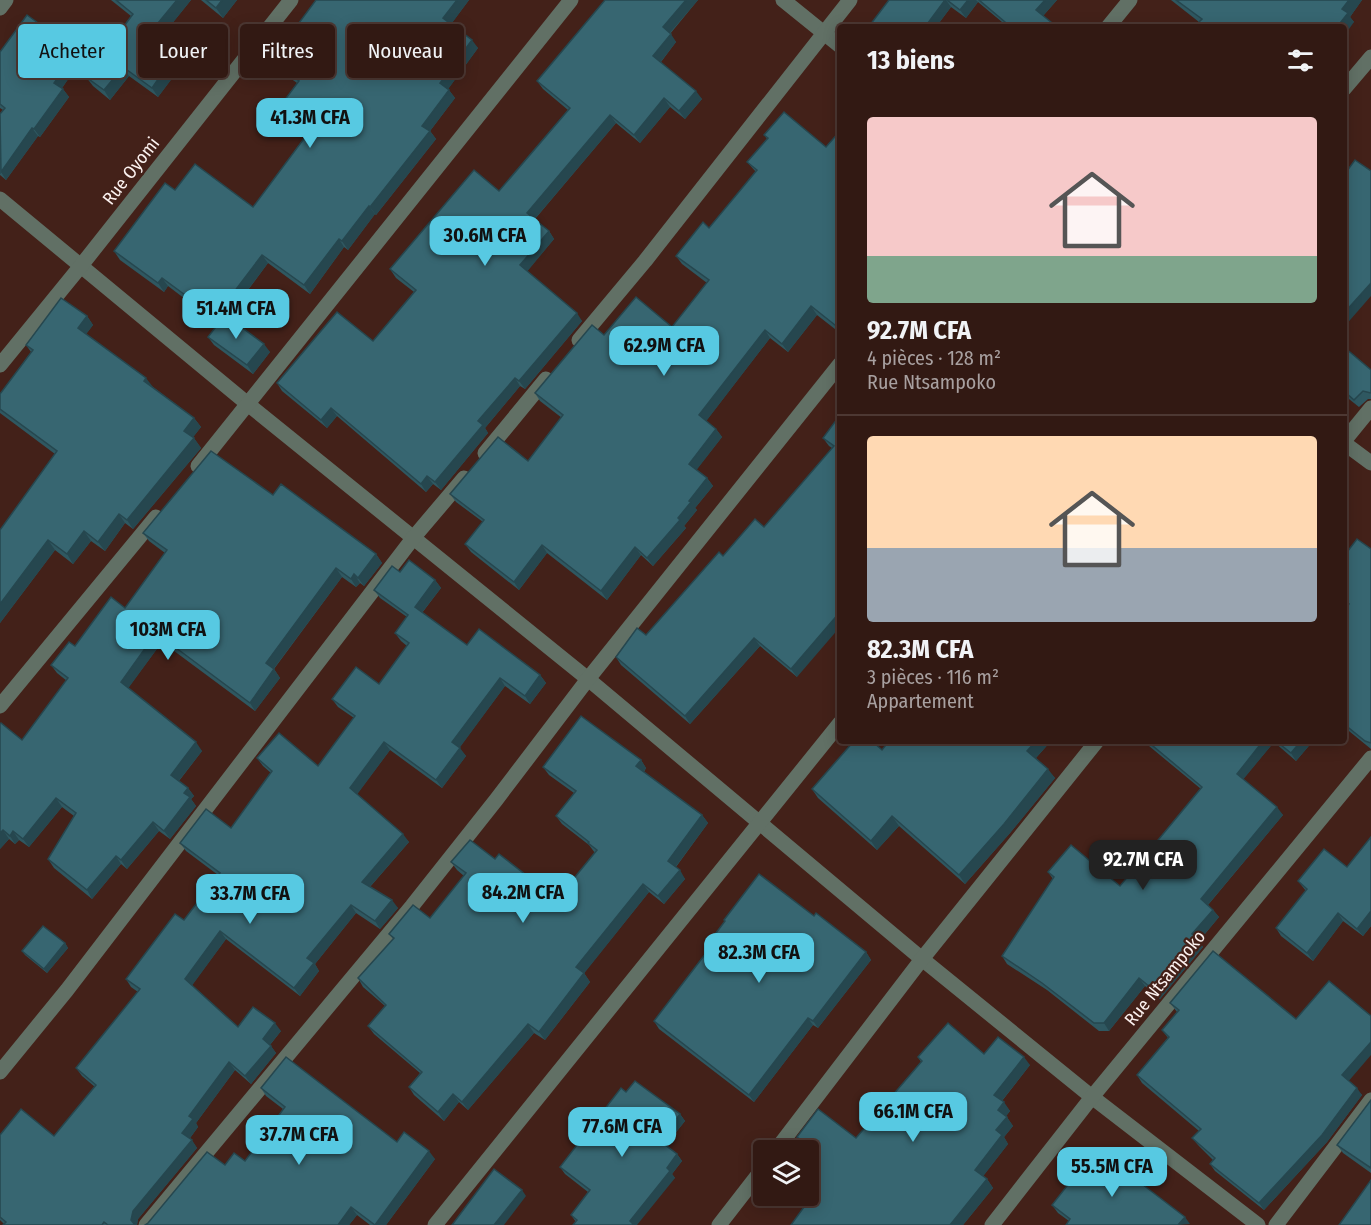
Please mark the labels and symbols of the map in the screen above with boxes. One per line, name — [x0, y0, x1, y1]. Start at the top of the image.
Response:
pin: 41.3M CFA — [241, 98, 379, 149]
street label: Rue Oyomi — [98, 133, 164, 209]
pin: 30.6M CFA — [416, 216, 554, 267]
pin: 51.4M CFA — [167, 289, 305, 340]
pin: 62.9M CFA — [595, 326, 733, 377]
pin: 103M CFA — [106, 610, 230, 661]
pin: 92.7M CFA — [1074, 840, 1212, 891]
pin: 84.2M CFA — [454, 873, 592, 924]
pin: 33.7M CFA — [181, 874, 319, 925]
street label: Rue Ntsampoko — [1120, 926, 1210, 1030]
pin: 82.3M CFA — [690, 933, 828, 984]
pin: 66.1M CFA — [844, 1092, 982, 1143]
pin: 77.6M CFA — [553, 1107, 691, 1158]
pin: 37.7M CFA — [230, 1115, 368, 1166]
pin: 55.5M CFA — [1043, 1147, 1181, 1198]

